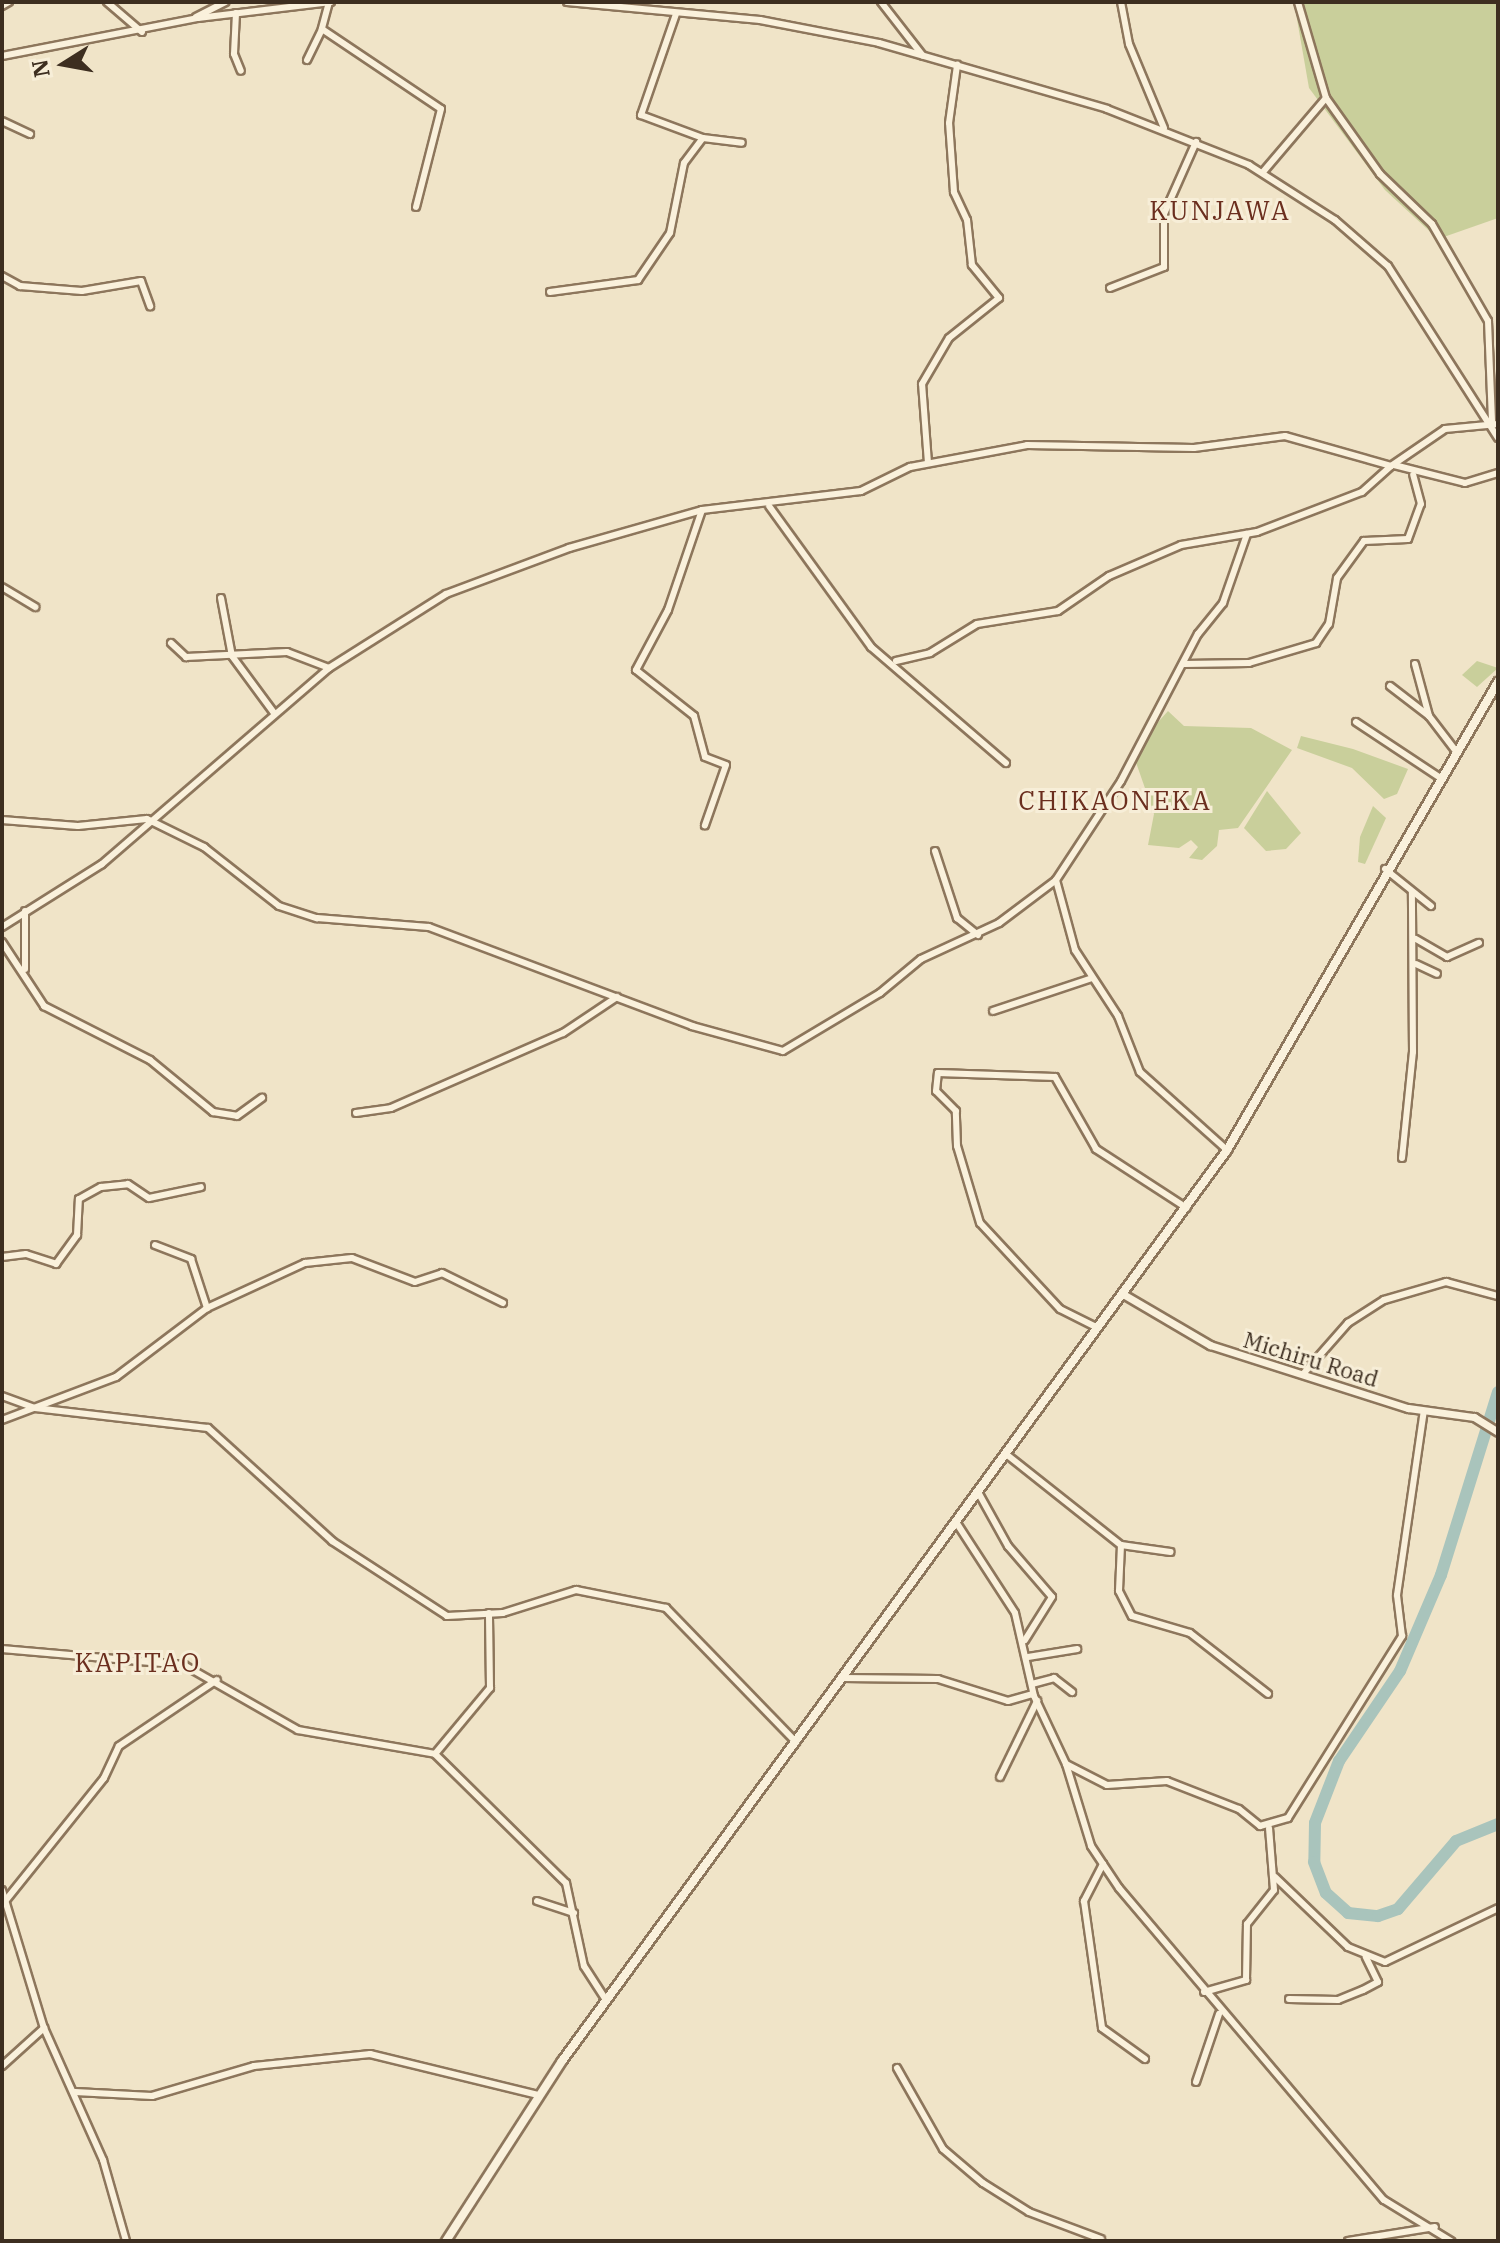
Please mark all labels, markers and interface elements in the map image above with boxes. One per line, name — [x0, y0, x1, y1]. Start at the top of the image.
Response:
north arrow — [24, 24, 104, 104]
text: N — [24, 57, 56, 80]
district label: KUNJAWA — [1149, 195, 1291, 227]
district label: CHIKAONEKA — [1018, 785, 1212, 817]
street label: Michiru Road — [1240, 1326, 1382, 1392]
district label: KAPITAO — [75, 1647, 201, 1679]

